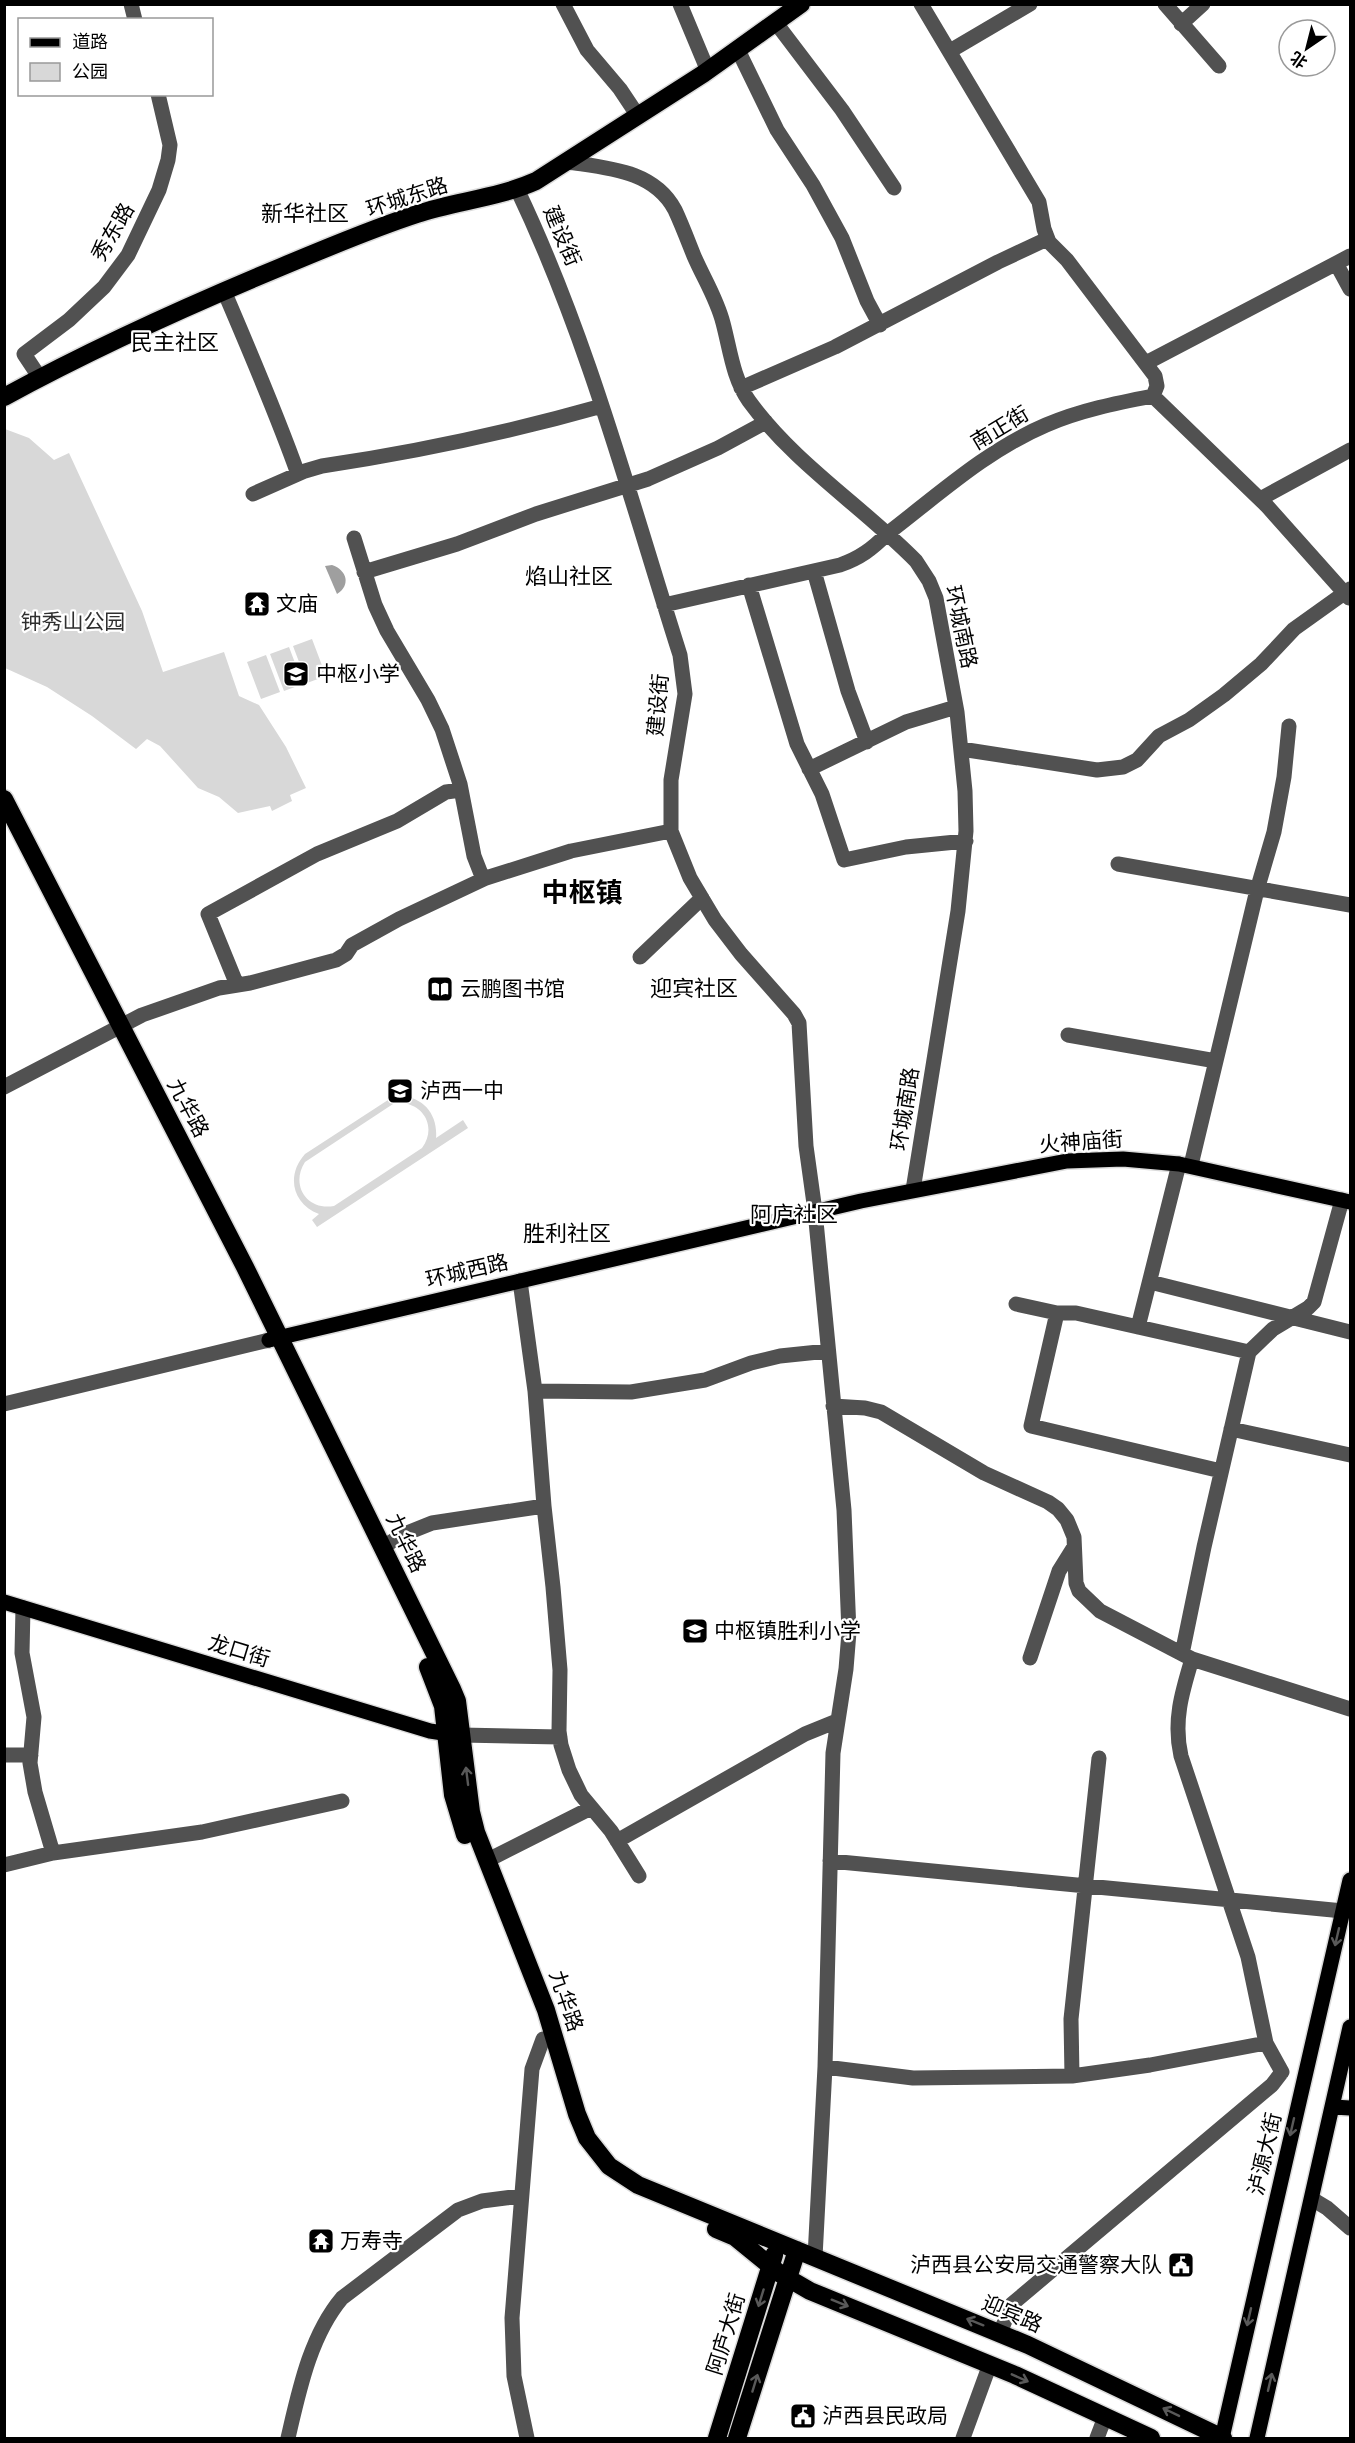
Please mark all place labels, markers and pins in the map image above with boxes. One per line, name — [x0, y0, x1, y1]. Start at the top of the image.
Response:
temple icon: 文庙 — [242, 589, 272, 619]
place label: 文庙 — [276, 591, 318, 616]
school or university icon: 中枢小学 — [281, 659, 311, 689]
place label: 中枢小学 — [316, 661, 400, 686]
library icon: 云鹏图书馆 — [425, 974, 455, 1004]
place label: 云鹏图书馆 — [460, 976, 565, 1001]
school or university icon: 泸西一中 — [385, 1076, 415, 1106]
place label: 泸西一中 — [420, 1078, 504, 1103]
school or university icon: 中枢镇胜利小学 — [680, 1616, 710, 1646]
place label: 中枢镇胜利小学 — [714, 1618, 861, 1643]
temple icon: 万寿寺 — [306, 2226, 336, 2256]
place label: 万寿寺 — [340, 2228, 403, 2253]
public building icon: 泸西县公安局交通警察大队 — [1166, 2250, 1196, 2280]
place label: 泸西县公安局交通警察大队 — [910, 2252, 1162, 2277]
public building icon: 泸西县民政局 — [788, 2401, 818, 2431]
place label: 泸西县民政局 — [822, 2403, 948, 2428]

